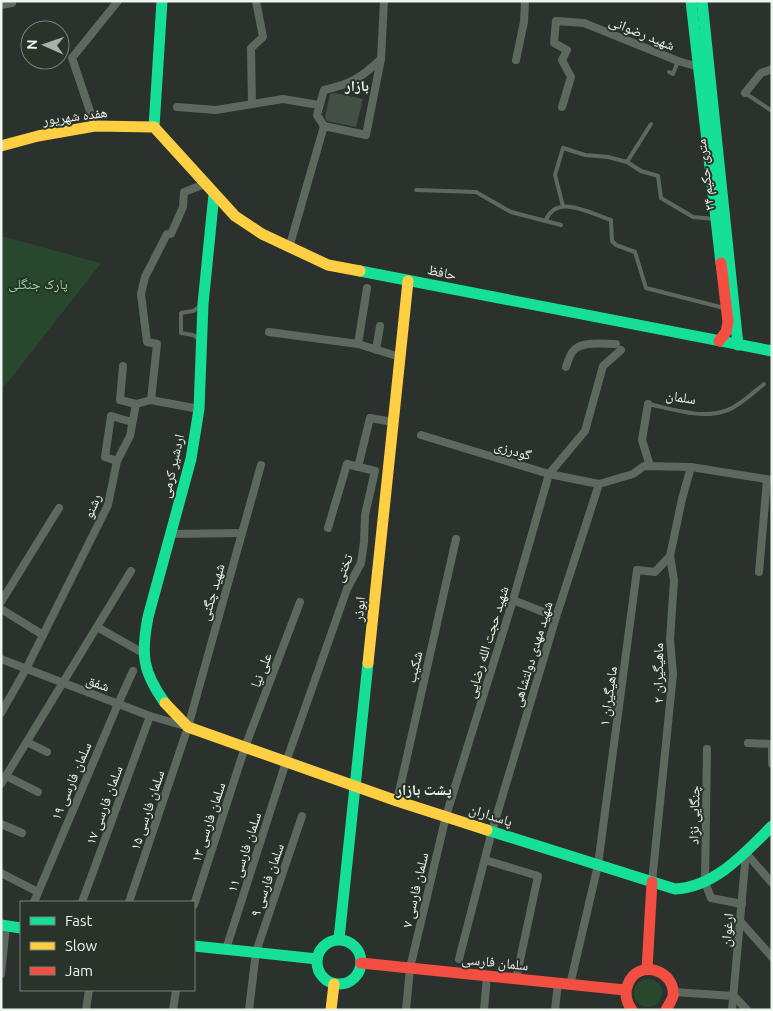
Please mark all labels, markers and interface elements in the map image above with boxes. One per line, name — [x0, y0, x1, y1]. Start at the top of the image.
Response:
street label: شهید رضوانی — [607, 13, 677, 54]
north arrow — [20, 20, 70, 70]
text: N — [24, 39, 40, 50]
district label: بازار — [344, 77, 369, 94]
street label: هفده شهریور — [41, 104, 108, 129]
street label: ۲۴ متری حکیم — [693, 138, 719, 212]
street label: حافظ — [426, 261, 458, 283]
park label: پارک جنگلی — [8, 276, 68, 293]
street label: سلمان — [665, 387, 697, 408]
street label: اردشیر کرمی — [157, 432, 188, 500]
street label: گودرزی — [492, 437, 534, 464]
street label: رشنو — [80, 491, 105, 521]
street label: تختی — [330, 551, 357, 585]
street label: شهید چگنی — [196, 562, 229, 623]
street label: شهید حجت الله رضایی — [462, 584, 513, 700]
street label: ابوذر — [350, 596, 369, 623]
street label: شهید مهدی دولتشاهی — [508, 599, 557, 709]
street label: ماهیگیران ۲ — [650, 643, 667, 703]
street label: علی نیا — [247, 650, 276, 690]
street label: شکیب — [403, 650, 426, 685]
street label: ماهیگیران ۱ — [596, 665, 621, 727]
street label: شفق — [83, 671, 112, 697]
street label: سلمان فارسی ۱۹ — [47, 740, 95, 823]
street label: سلمان فارسی ۱۷ — [82, 763, 127, 847]
street label: سلمان فارسی ۱۵ — [127, 768, 168, 852]
street label: سلمان فارسی ۱۳ — [188, 780, 229, 864]
district label: پشت بازار — [395, 781, 452, 799]
street label: چنگایی نژاد — [685, 785, 704, 845]
street label: پاسداران — [467, 801, 515, 831]
street label: سلمان فارسی ۱۱ — [224, 810, 265, 894]
street label: سلمان فارسی ۹ — [247, 841, 288, 919]
street label: سلمان فارسی ۷ — [399, 851, 432, 929]
legend — [20, 901, 195, 991]
text: Fast — [65, 912, 93, 929]
street label: ارغوان — [718, 912, 737, 948]
text: Slow — [65, 937, 98, 954]
street label: سلمان فارسی — [461, 951, 529, 974]
text: Jam — [65, 962, 93, 979]

